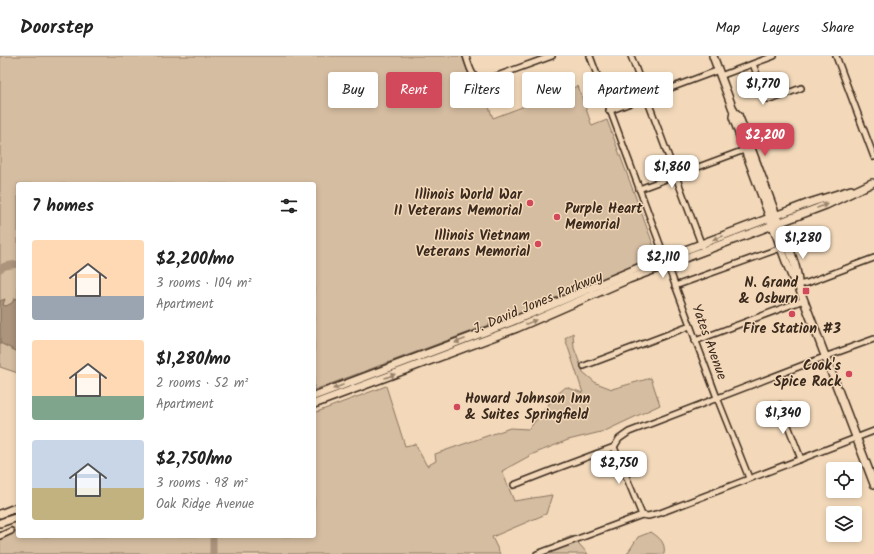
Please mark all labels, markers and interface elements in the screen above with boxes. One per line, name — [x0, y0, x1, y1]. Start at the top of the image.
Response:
text: Doorstep — [20, 13, 94, 43]
text: Map — [716, 17, 740, 39]
text: Layers — [762, 17, 800, 39]
text: Share — [822, 17, 854, 39]
chip: Buy — [328, 72, 378, 108]
chip: Rent — [386, 72, 442, 108]
chip: Filters — [450, 72, 514, 108]
chip: New — [522, 72, 575, 108]
chip: Apartment — [583, 72, 673, 108]
pin: $1,770 — [730, 72, 796, 106]
text: $1,770 — [746, 74, 780, 95]
pin: $2,200 — [732, 123, 798, 157]
text: $2,200 — [745, 125, 785, 146]
pin: $1,860 — [639, 155, 705, 189]
text: $1,860 — [654, 157, 690, 178]
place label: Illinois World War II Veterans Memorial — [394, 184, 523, 222]
text: 7 homes — [32, 193, 94, 220]
icon: filters — [278, 195, 300, 217]
marker: Illinois World War II Veterans Memorial — [525, 198, 535, 208]
place label: Purple Heart Memorial — [565, 198, 643, 236]
one-way arrow — [816, 203, 828, 209]
marker: Purple Heart Memorial — [552, 212, 562, 222]
place label: Illinois Vietnam Veterans Memorial — [416, 225, 531, 263]
pin: $1,280 — [770, 226, 836, 260]
text: $1,280 — [785, 228, 821, 249]
one-way arrow — [711, 235, 723, 241]
marker: Illinois Vietnam Veterans Memorial — [533, 239, 543, 249]
pin: $2,110 — [630, 245, 696, 279]
text: $2,200/mo — [156, 246, 234, 273]
text: $2,110 — [646, 247, 680, 268]
icon: home — [64, 256, 112, 304]
street label: J. David Jones Parkway — [470, 266, 607, 340]
place label: N. Grand & Osburn — [739, 272, 798, 310]
text: 3 rooms · 104 m² — [156, 273, 251, 294]
marker: N. Grand & Osburn — [801, 286, 811, 296]
text: Apartment — [156, 294, 214, 315]
street label: Yates Avenue — [685, 301, 733, 384]
marker: Fire Station #3 — [787, 309, 797, 319]
place label: Fire Station #3 — [743, 318, 841, 340]
one-way arrow — [525, 319, 537, 325]
one-way arrow — [453, 338, 465, 344]
text: $1,280/mo — [156, 346, 231, 373]
place label: Cook's Spice Rack — [774, 355, 842, 393]
icon: home — [64, 356, 112, 404]
marker: Cook's Spice Rack — [844, 369, 854, 379]
one-way arrow — [384, 372, 396, 378]
text: 2 rooms · 52 m² — [156, 373, 248, 394]
one-way arrow — [332, 384, 344, 390]
place label: Howard Johnson Inn & Suites Springfield — [465, 388, 591, 426]
text: Apartment — [156, 394, 214, 415]
pin: $1,340 — [750, 401, 816, 435]
marker: Howard Johnson Inn & Suites Springfield — [452, 402, 462, 412]
text: $1,340 — [765, 403, 801, 424]
text: $2,750/mo — [156, 446, 232, 473]
pin: $2,750 — [586, 451, 652, 485]
text: $2,750 — [600, 453, 638, 474]
icon: home — [64, 456, 112, 504]
map controls — [826, 462, 862, 542]
button: locate — [826, 462, 862, 498]
text: 3 rooms · 98 m² — [156, 473, 248, 494]
text: Oak Ridge Avenue — [156, 494, 254, 515]
button: layers — [826, 506, 862, 542]

